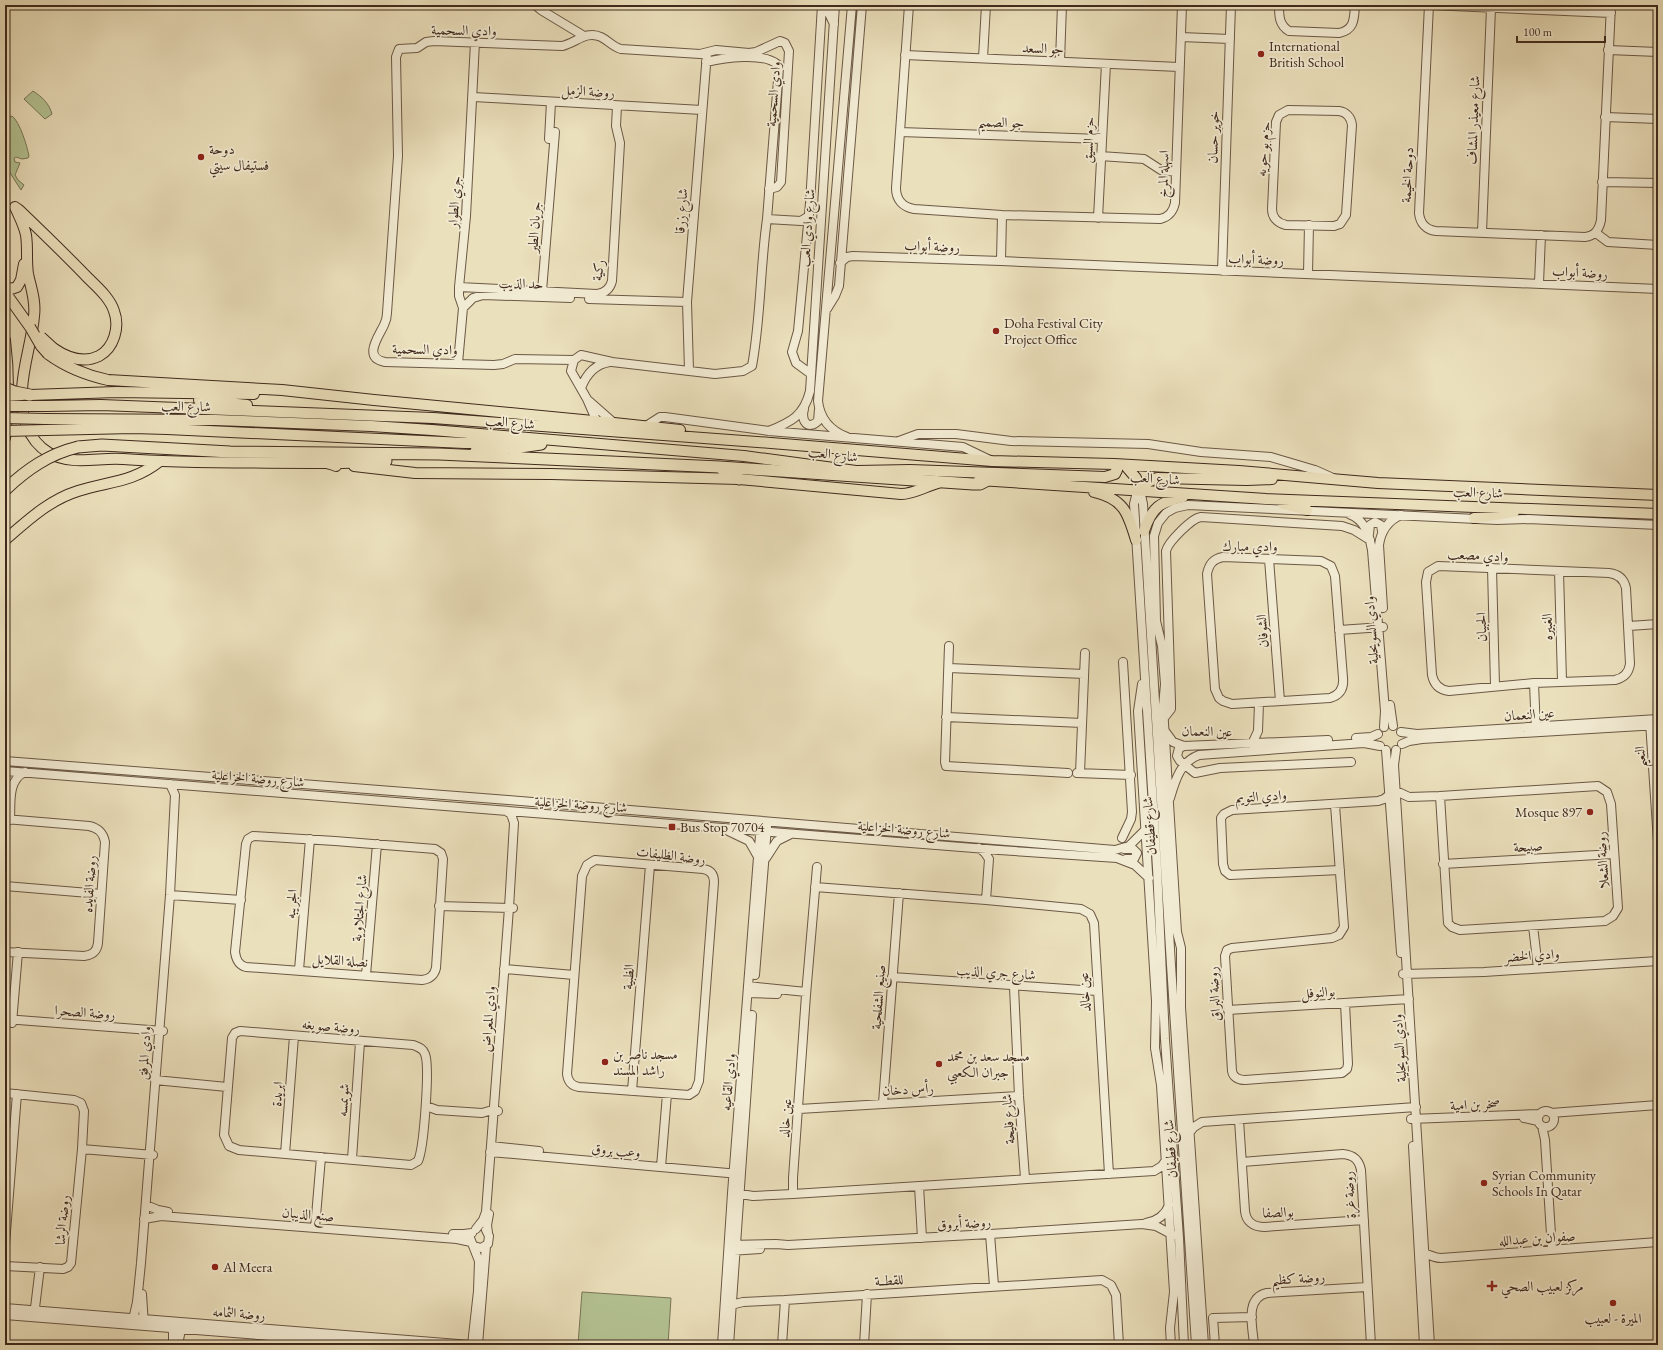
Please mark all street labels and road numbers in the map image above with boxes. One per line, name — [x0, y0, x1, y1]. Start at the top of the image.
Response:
street label: وادي السحمية — [431, 20, 497, 43]
street label: جو السعد — [1022, 38, 1064, 58]
street label: وادي السحمية — [762, 61, 787, 128]
street label: شارع معيذر المشاف — [1462, 75, 1487, 165]
street label: روضة الزمل — [561, 81, 615, 103]
street label: خوير حسان — [1203, 110, 1223, 164]
street label: جو الصميم — [977, 112, 1025, 137]
street label: حزم السيق — [1078, 116, 1102, 164]
street label: حزم بو حويه — [1252, 121, 1278, 178]
street label: دوحة الخيمة — [1397, 147, 1417, 203]
street label: اسهلة المرخ — [1153, 150, 1177, 198]
street label: جري الطوار — [443, 175, 468, 231]
street label: شارع زرقا — [670, 188, 695, 235]
street label: شارع وادي العب — [795, 188, 822, 268]
street label: جريان الطير — [523, 201, 545, 255]
street label: روضة أبواب — [904, 235, 960, 256]
street label: روضة أبواب — [1228, 248, 1284, 269]
street label: ركية — [587, 258, 609, 282]
street label: روضة أبواب — [1552, 261, 1608, 282]
street label: حد الذيب — [498, 273, 544, 294]
street label: وادي السحمية — [392, 339, 458, 362]
street label: شارع العب — [161, 397, 211, 418]
street label: شارع العب — [484, 411, 536, 436]
street label: شارع العب — [807, 442, 859, 469]
street label: شارع العب — [1129, 467, 1181, 492]
street label: شارع العب — [1453, 482, 1503, 505]
street label: وادي مبارك — [1222, 537, 1278, 558]
street label: وادي مصعب — [1447, 544, 1509, 569]
street label: وادي السويحلية — [1360, 595, 1385, 665]
street label: الحبيان — [1471, 612, 1491, 642]
street label: الغبيره — [1538, 613, 1556, 641]
street label: الشوفان — [1252, 614, 1272, 648]
street label: عين النعمان — [1503, 703, 1555, 725]
street label: عين النعمان — [1182, 722, 1232, 740]
street label: النعيم — [1630, 745, 1655, 769]
street label: شارع روضة الخزاعلية — [211, 765, 305, 794]
street label: وادي التويم — [1235, 785, 1288, 811]
street label: شارع روضة الخزاعلية — [534, 792, 628, 819]
street label: شارع قطيفان — [1138, 796, 1163, 856]
street label: شارع روضة الخزاعلية — [857, 816, 951, 845]
street label: روضة الشعلا — [1591, 831, 1613, 889]
street label: صبيحة — [1513, 836, 1543, 856]
street label: روضة الظليفات — [635, 842, 707, 868]
street label: روضة الفايده — [78, 855, 100, 913]
street label: شارع الجتلاوية — [347, 874, 374, 943]
street label: الجريبه — [281, 888, 301, 920]
street label: وادي الخضر — [1502, 944, 1560, 969]
street label: نصلة القلايل — [311, 949, 369, 973]
street label: شارع جري الذيب — [955, 960, 1036, 987]
street label: الظبية — [618, 964, 638, 990]
street label: صنيع الشفلحية — [867, 964, 894, 1030]
street label: روضة البراق — [1203, 966, 1225, 1022]
street label: عين خالد — [1074, 972, 1094, 1012]
street label: بوالنوفل — [1300, 982, 1336, 1004]
street label: وادي المعراض — [477, 985, 502, 1053]
street label: روضة الصحرا — [54, 1001, 116, 1023]
street label: وادي السويحلية — [1388, 1013, 1413, 1083]
street label: روضة صويغه — [301, 1014, 361, 1038]
street label: وادي المرفق — [133, 1026, 158, 1081]
street label: وادي القاعيه — [717, 1052, 742, 1112]
street label: رأس دخان — [882, 1078, 934, 1099]
street label: ابريدة — [267, 1081, 287, 1107]
street label: شويمسه — [333, 1083, 353, 1117]
street label: شارع فليحة — [997, 1093, 1022, 1145]
street label: صخر بن امية — [1449, 1094, 1501, 1114]
street label: عين خالد — [775, 1098, 795, 1138]
street label: شارع قطيفان — [1159, 1119, 1184, 1179]
street label: وعب بروق — [591, 1139, 641, 1162]
street label: روضة غرة — [1338, 1171, 1361, 1219]
street label: روضة الرشا — [51, 1194, 73, 1246]
street label: بوالصفا — [1262, 1202, 1294, 1222]
street label: صنع الذيبان — [281, 1203, 335, 1230]
street label: روضة أبروق — [936, 1212, 992, 1233]
street label: صفوان بن عبدالله — [1498, 1226, 1576, 1250]
street label: روضة كظيم — [1271, 1267, 1326, 1294]
street label: للقطــة — [874, 1270, 904, 1290]
street label: روضة الثمامه — [212, 1302, 266, 1324]

